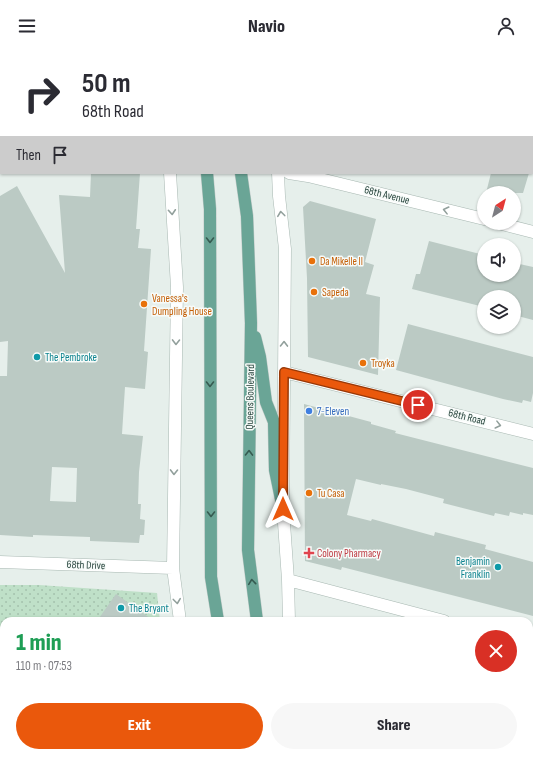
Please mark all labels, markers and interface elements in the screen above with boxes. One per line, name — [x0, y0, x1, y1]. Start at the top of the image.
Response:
icon: menu — [16, 15, 38, 37]
icon: person — [495, 15, 517, 37]
text: Navio — [248, 16, 285, 37]
text: 50 m — [82, 67, 131, 100]
icon: right — [16, 68, 68, 120]
text: 68th Road — [82, 101, 144, 122]
icon: arrive — [49, 144, 71, 166]
text: Then — [16, 146, 41, 165]
street label: 68th Avenue — [363, 183, 411, 207]
north arrow — [477, 186, 521, 230]
map controls — [477, 186, 521, 334]
one-way arrow — [443, 206, 450, 215]
one-way arrow — [168, 209, 177, 215]
one-way arrow — [277, 211, 286, 217]
one-way arrow — [206, 237, 214, 243]
button: sound — [477, 238, 521, 282]
place label: Da Mikelle II — [320, 255, 363, 268]
marker: Da Mikelle II — [307, 256, 317, 266]
place label: Sapeda — [322, 286, 349, 299]
marker: Sapeda — [309, 287, 319, 297]
button: layers — [477, 290, 521, 334]
place label: Vanessa's Dumpling House — [152, 292, 212, 318]
marker: Vanessa's Dumpling House — [139, 299, 149, 309]
one-way arrow — [172, 339, 181, 345]
one-way arrow — [280, 341, 288, 347]
place label: The Pembroke — [45, 351, 97, 364]
marker: The Pembroke — [32, 352, 42, 362]
place label: Troyka — [371, 357, 395, 370]
marker: Troyka — [358, 358, 368, 368]
street label: Queens Boulevard — [243, 364, 257, 430]
one-way arrow — [206, 381, 214, 387]
pin — [401, 388, 435, 422]
icon: arrive — [407, 394, 429, 416]
place label: 7-Eleven — [317, 405, 349, 418]
marker: 7-Eleven — [304, 406, 314, 416]
street label: 68th Road — [447, 406, 487, 428]
one-way arrow — [495, 421, 501, 429]
one-way arrow — [245, 450, 254, 456]
one-way arrow — [170, 469, 179, 475]
place label: Tu Casa — [317, 487, 345, 500]
position arrow — [262, 488, 304, 530]
marker: Tu Casa — [304, 488, 314, 498]
one-way arrow — [207, 511, 215, 517]
place label: Colony Pharmacy — [317, 547, 381, 560]
marker: Colony Pharmacy — [304, 548, 314, 558]
place label: Benjamin Franklin — [456, 555, 490, 581]
street label: 68th Drive — [66, 558, 106, 572]
marker: Benjamin Franklin — [493, 562, 503, 572]
one-way arrow — [247, 579, 256, 585]
one-way arrow — [172, 598, 181, 604]
place label: The Bryant — [129, 602, 169, 615]
marker: The Bryant — [116, 603, 126, 613]
text: 1 min — [16, 628, 62, 657]
button: close — [475, 630, 517, 672]
text: 110 m · 07:53 — [16, 658, 72, 674]
button: Exit — [16, 703, 263, 749]
button: Share — [271, 703, 517, 749]

